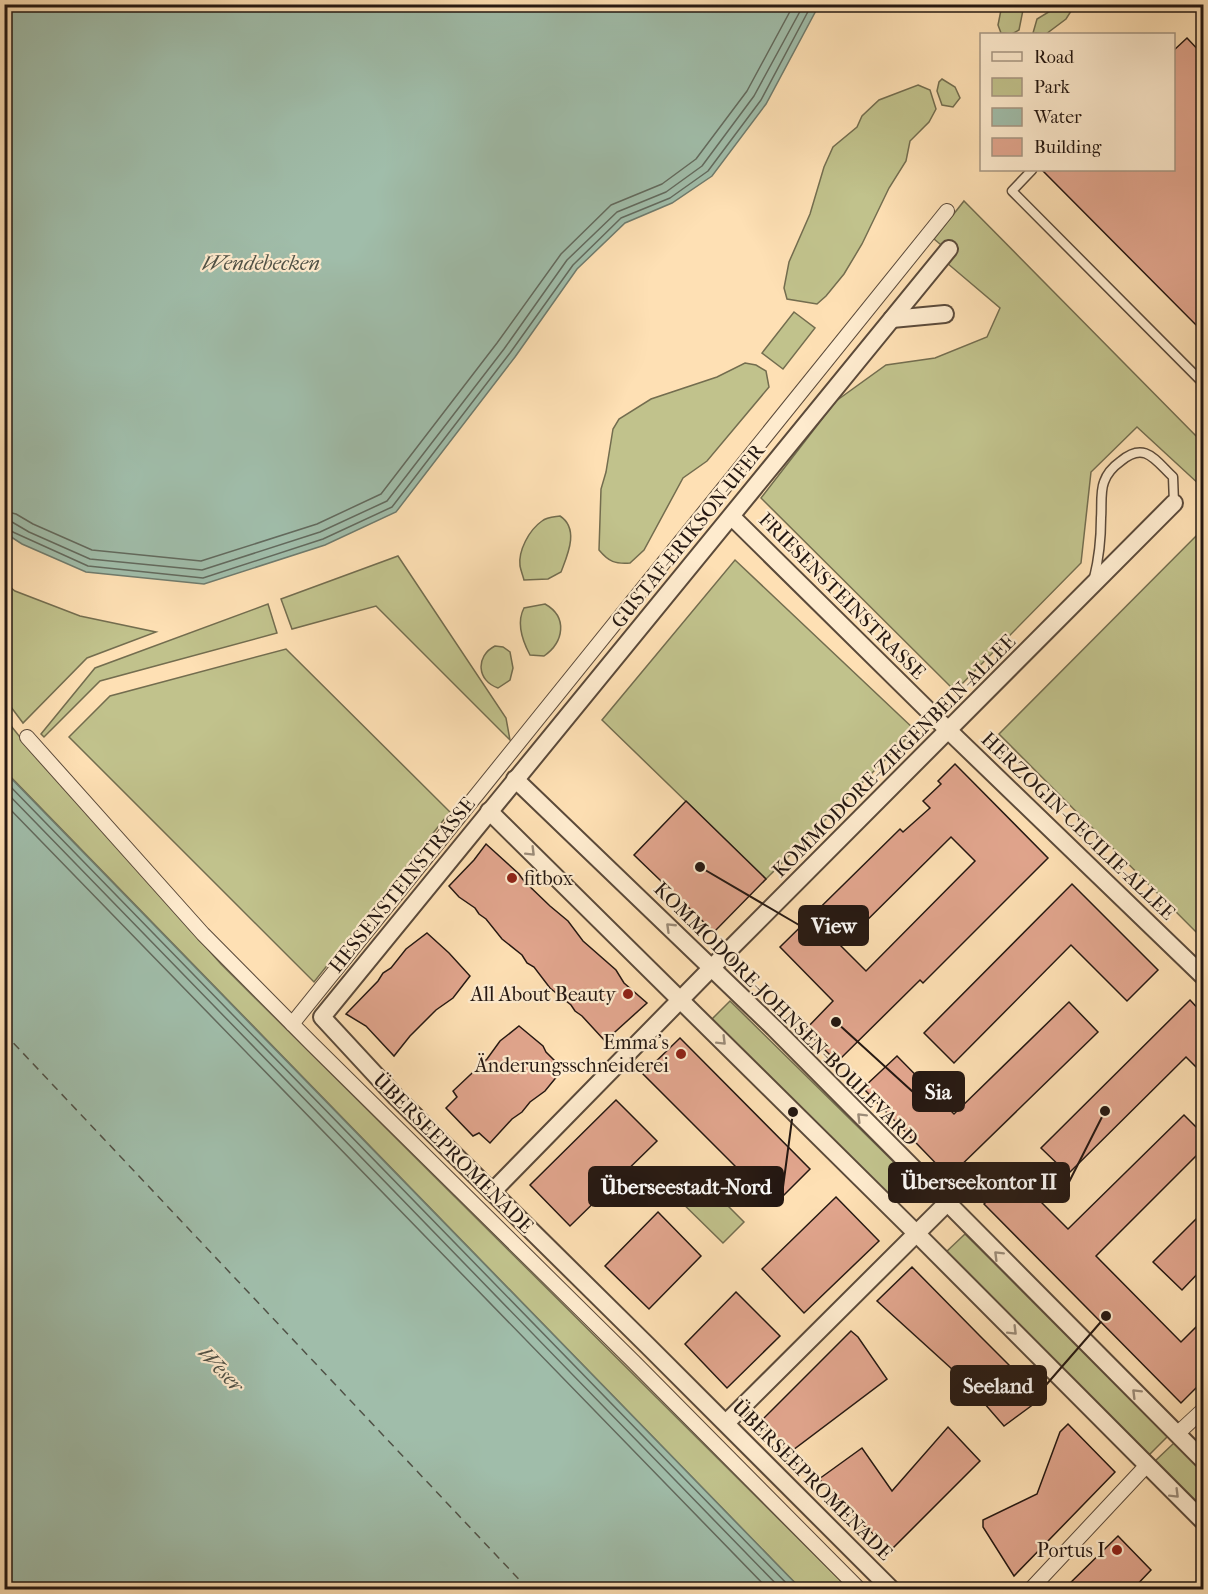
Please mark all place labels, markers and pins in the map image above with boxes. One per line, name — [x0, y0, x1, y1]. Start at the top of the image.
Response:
place label: fitbox — [524, 867, 573, 890]
marker: fitbox — [505, 871, 519, 885]
callout: View — [799, 906, 868, 945]
place label: All About Beauty — [469, 983, 617, 1006]
marker: All About Beauty — [621, 987, 635, 1001]
place label: Emma’s Änderungsschneiderei — [474, 1031, 669, 1077]
marker: Emma’s Änderungsschneiderei — [674, 1047, 688, 1061]
callout: Sia — [913, 1072, 964, 1111]
callout: Überseekontor II — [889, 1163, 1069, 1202]
callout: Überseestadt-Nord — [589, 1167, 783, 1206]
callout: Seeland — [951, 1366, 1046, 1405]
place label: Portus I — [1037, 1539, 1105, 1562]
marker: Portus I — [1110, 1543, 1124, 1557]

